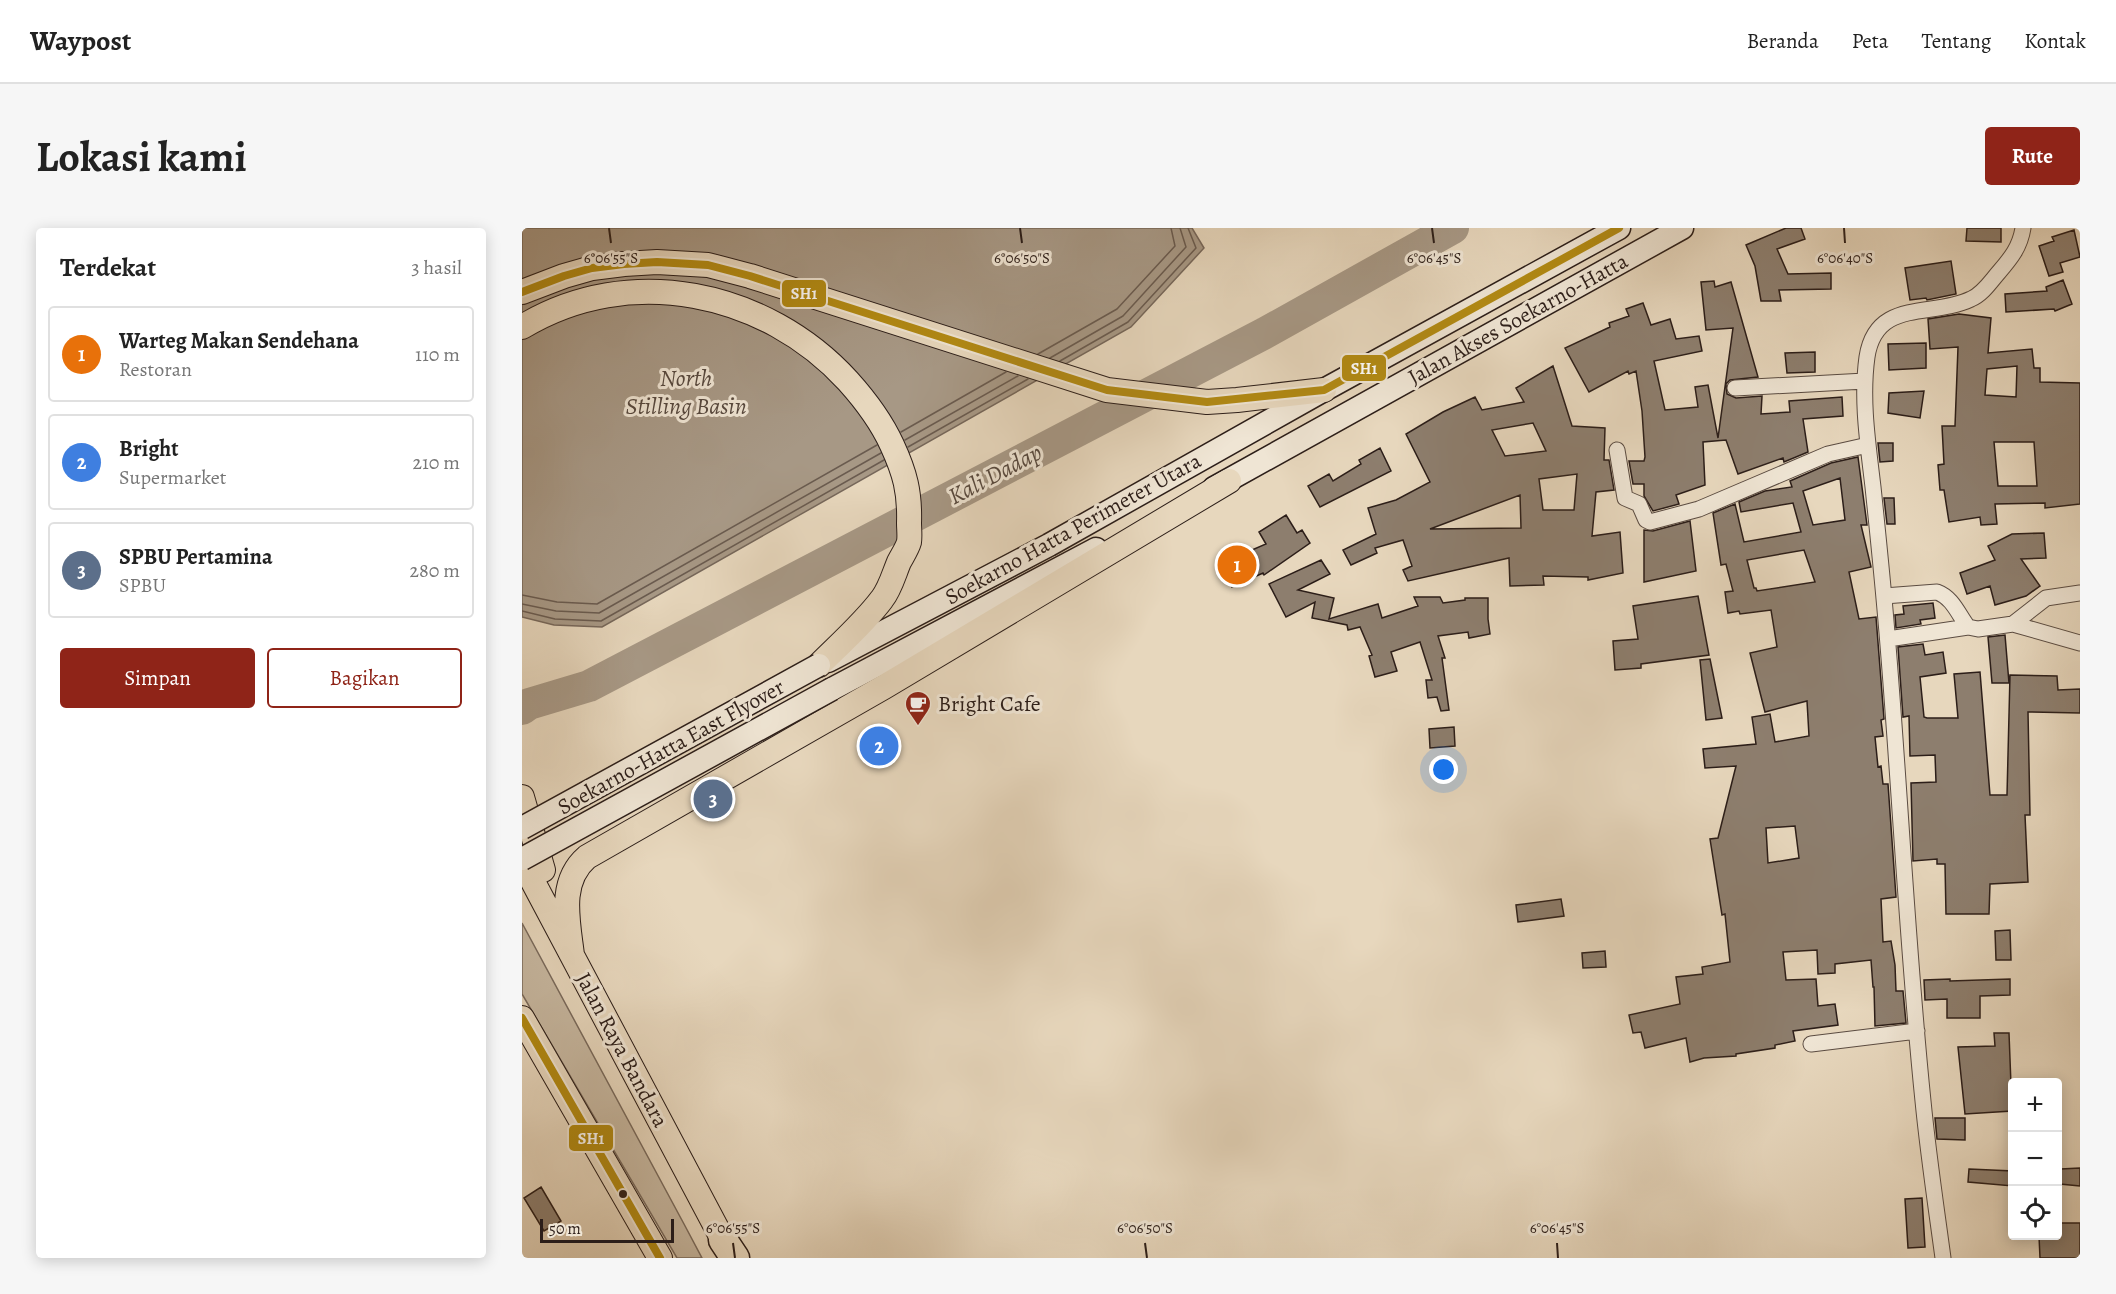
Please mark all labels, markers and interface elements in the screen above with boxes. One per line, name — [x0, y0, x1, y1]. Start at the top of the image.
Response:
text: Waypost — [30, 22, 131, 60]
text: Beranda — [1747, 27, 1819, 55]
text: Peta — [1852, 27, 1888, 55]
text: Tentang — [1921, 27, 1991, 55]
text: Kontak — [2024, 27, 2086, 55]
button: Rute — [1985, 127, 2080, 185]
text: Lokasi kami — [36, 128, 247, 185]
street label: Jalan Akses Soekarno-Hatta — [1403, 246, 1634, 392]
text: 6°06'55"S — [584, 248, 638, 268]
text: 6°06'50"S — [994, 248, 1050, 268]
text: 6°06'45"S — [1407, 248, 1461, 268]
text: 6°06'40"S — [1817, 248, 1873, 268]
text: Terdekat — [60, 250, 156, 285]
text: 3 hasil — [411, 254, 462, 281]
line badge: SH1 — [781, 279, 827, 308]
text: SH1 — [791, 283, 817, 305]
text: Warteg Makan Sendehana — [119, 326, 359, 356]
text: 1 — [78, 341, 85, 368]
text: 110 m — [415, 341, 460, 368]
line badge: SH1 — [1341, 354, 1387, 382]
text: Restoran — [119, 356, 192, 383]
text: SH1 — [1351, 358, 1377, 380]
water label: North Stilling Basin — [625, 362, 747, 422]
text: Bright — [119, 434, 179, 464]
water label: Kali Dadap — [943, 436, 1047, 512]
street label: Soekarno Hatta Perimeter Utara — [939, 446, 1207, 612]
text: 2 — [77, 449, 86, 476]
text: 210 m — [412, 449, 460, 476]
text: Supermarket — [119, 464, 226, 491]
text: SPBU Pertamina — [119, 542, 273, 572]
pin: 1 — [1218, 542, 1256, 588]
text: 3 — [77, 557, 86, 584]
text: 280 m — [410, 557, 460, 584]
text: SPBU — [119, 572, 166, 599]
button: Simpan — [60, 648, 255, 708]
button: Bagikan — [267, 648, 462, 708]
street label: Soekarno-Hatta East Flyover — [552, 672, 790, 822]
cafe icon: Bright Cafe — [903, 689, 933, 727]
place label: Bright Cafe — [938, 689, 1041, 719]
pin: 2 — [860, 724, 898, 768]
your location — [1429, 755, 1458, 784]
pin: 3 — [694, 776, 732, 822]
street label: Jalan Raya Bandara — [568, 967, 676, 1133]
map controls — [2008, 1078, 2062, 1240]
button: + — [2008, 1078, 2062, 1132]
line badge: SH1 — [568, 1124, 614, 1152]
text: SH1 — [578, 1128, 604, 1150]
button: − — [2008, 1132, 2062, 1186]
button: locate — [2008, 1186, 2062, 1240]
unlabelled marker — [617, 1188, 629, 1200]
scale bar — [540, 1216, 674, 1244]
text: 50 m — [549, 1218, 581, 1240]
text: 6°06'55"S — [706, 1218, 760, 1238]
text: 6°06'50"S — [1117, 1218, 1173, 1238]
text: 6°06'45"S — [1530, 1218, 1584, 1238]

